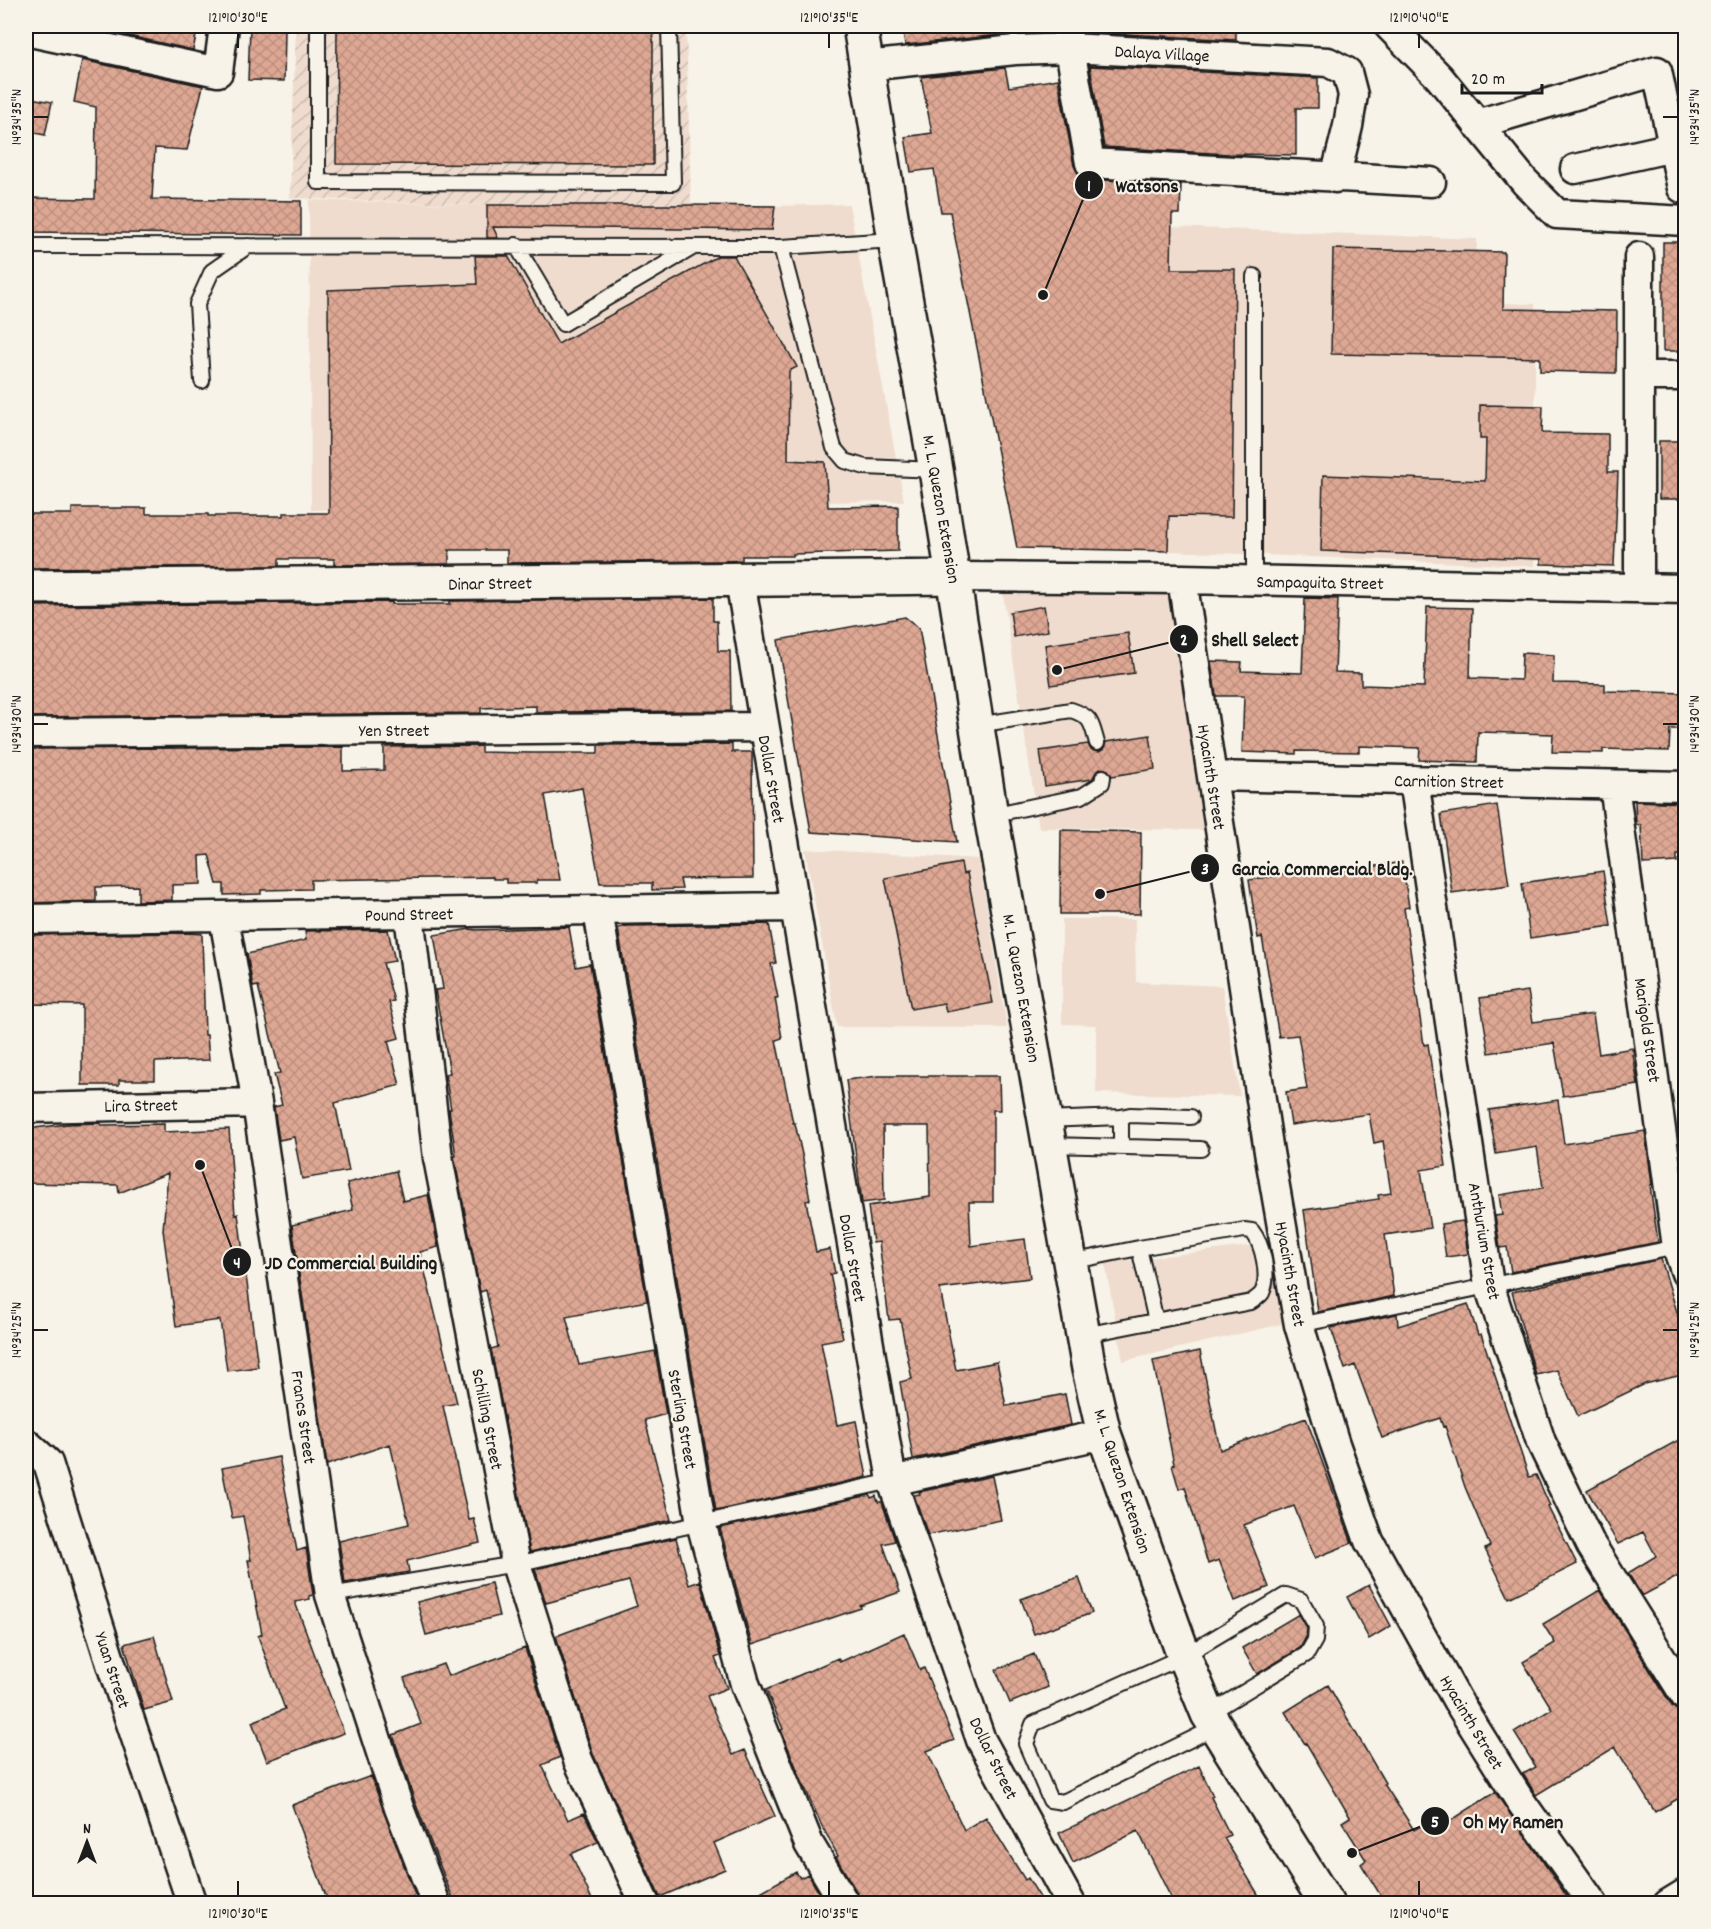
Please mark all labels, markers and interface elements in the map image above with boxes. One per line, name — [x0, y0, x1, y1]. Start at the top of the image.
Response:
text: 121°10'30"E — [208, 8, 268, 30]
text: 121°10'35"E — [800, 8, 858, 30]
text: 121°10'40"E — [1390, 8, 1449, 30]
street label: Dalaya Village — [1114, 41, 1210, 70]
scale bar — [1462, 57, 1542, 95]
text: 20 m — [1471, 68, 1505, 93]
text: 14°34'35"N — [7, 89, 29, 145]
text: 14°34'35"N — [1685, 89, 1707, 145]
callout: Watsons — [1074, 166, 1191, 204]
text: Watsons — [1115, 174, 1179, 202]
text: 1 — [1087, 175, 1091, 200]
street label: M. L. Quezon Extension — [914, 433, 965, 586]
street label: Sampaguita Street — [1256, 571, 1384, 598]
street label: Dinar Street — [448, 572, 533, 599]
callout: Shell Select — [1169, 620, 1311, 658]
text: Shell Select — [1211, 628, 1299, 656]
text: 2 — [1180, 629, 1188, 654]
text: 14°34'30"N — [7, 695, 29, 753]
text: 14°34'30"N — [1685, 695, 1707, 753]
street label: Yen Street — [359, 720, 430, 745]
street label: Hyacinth Street — [1189, 723, 1230, 832]
street label: Dollar Street — [750, 734, 790, 826]
street label: Carnition Street — [1394, 770, 1504, 797]
callout: Garcia Commercial Bldg. — [1190, 849, 1425, 887]
text: Garcia Commercial Bldg. — [1231, 857, 1413, 885]
text: 3 — [1201, 858, 1209, 883]
street label: Pound Street — [365, 903, 454, 930]
street label: M. L. Quezon Extension — [994, 912, 1045, 1065]
street label: Marigold Street — [1626, 976, 1665, 1085]
street label: Lira Street — [104, 1094, 178, 1121]
street label: Anthurium Street — [1460, 1181, 1505, 1302]
street label: Dollar Street — [831, 1213, 871, 1305]
street label: Hyacinth Street — [1267, 1220, 1310, 1329]
callout: JD Commercial Building — [222, 1243, 449, 1281]
text: JD Commercial Building — [265, 1251, 438, 1279]
text: 4 — [233, 1252, 241, 1277]
text: 14°34'25"N — [7, 1302, 29, 1358]
text: 14°34'25"N — [1685, 1302, 1707, 1358]
street label: Schilling Street — [463, 1367, 508, 1473]
street label: Sterling Street — [659, 1368, 702, 1472]
street label: Francs Street — [283, 1369, 321, 1466]
street label: M. L. Quezon Extension — [1085, 1406, 1156, 1557]
street label: Yuan Street — [87, 1629, 135, 1713]
street label: Hyacinth Street — [1432, 1671, 1508, 1776]
street label: Dollar Street — [961, 1714, 1023, 1805]
callout: Oh My Ramen — [1420, 1802, 1575, 1840]
text: Oh My Ramen — [1463, 1810, 1563, 1838]
text: 5 — [1431, 1811, 1439, 1836]
north arrow — [57, 1812, 117, 1872]
text: N — [83, 1818, 91, 1841]
text: 121°10'30"E — [208, 1904, 268, 1926]
text: 121°10'35"E — [800, 1904, 858, 1926]
text: 121°10'40"E — [1390, 1904, 1449, 1926]

